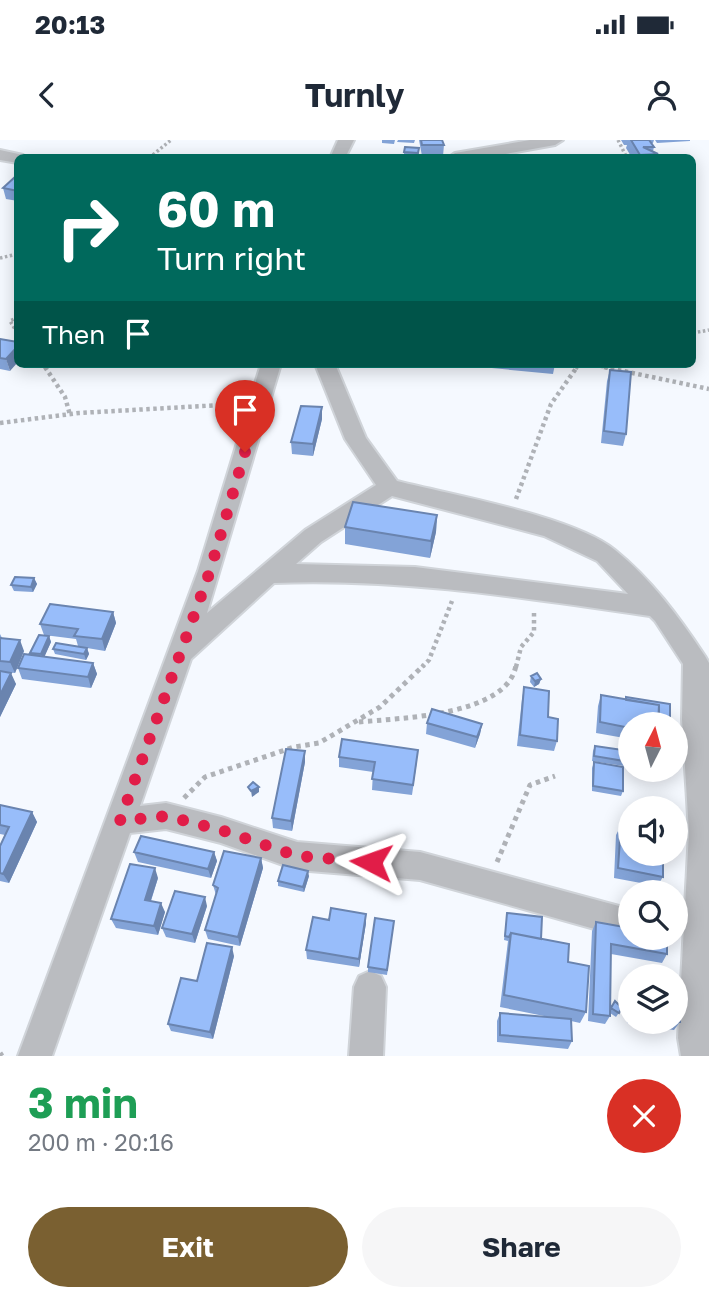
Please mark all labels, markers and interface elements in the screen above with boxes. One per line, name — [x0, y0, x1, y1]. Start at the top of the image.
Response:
text: 20:13 — [35, 9, 105, 40]
icon: back — [28, 76, 66, 114]
text: Turnly — [305, 76, 404, 114]
icon: person — [643, 76, 681, 114]
text: 60 m — [157, 179, 275, 238]
icon: right — [42, 182, 133, 273]
text: Turn right — [157, 239, 306, 277]
icon: arrive — [119, 315, 157, 353]
text: Then — [42, 319, 105, 350]
pin — [215, 380, 275, 452]
icon: arrive — [226, 391, 264, 429]
north arrow — [618, 712, 688, 782]
map controls — [618, 712, 688, 1034]
button: sound — [618, 796, 688, 866]
position arrow — [334, 825, 408, 899]
button: search — [618, 880, 688, 950]
button: layers — [618, 964, 688, 1034]
text: 3 min — [28, 1077, 138, 1127]
button: close — [607, 1079, 681, 1153]
text: 200 m · 20:16 — [28, 1128, 174, 1156]
button: Exit — [28, 1207, 348, 1287]
button: Share — [362, 1207, 681, 1287]

